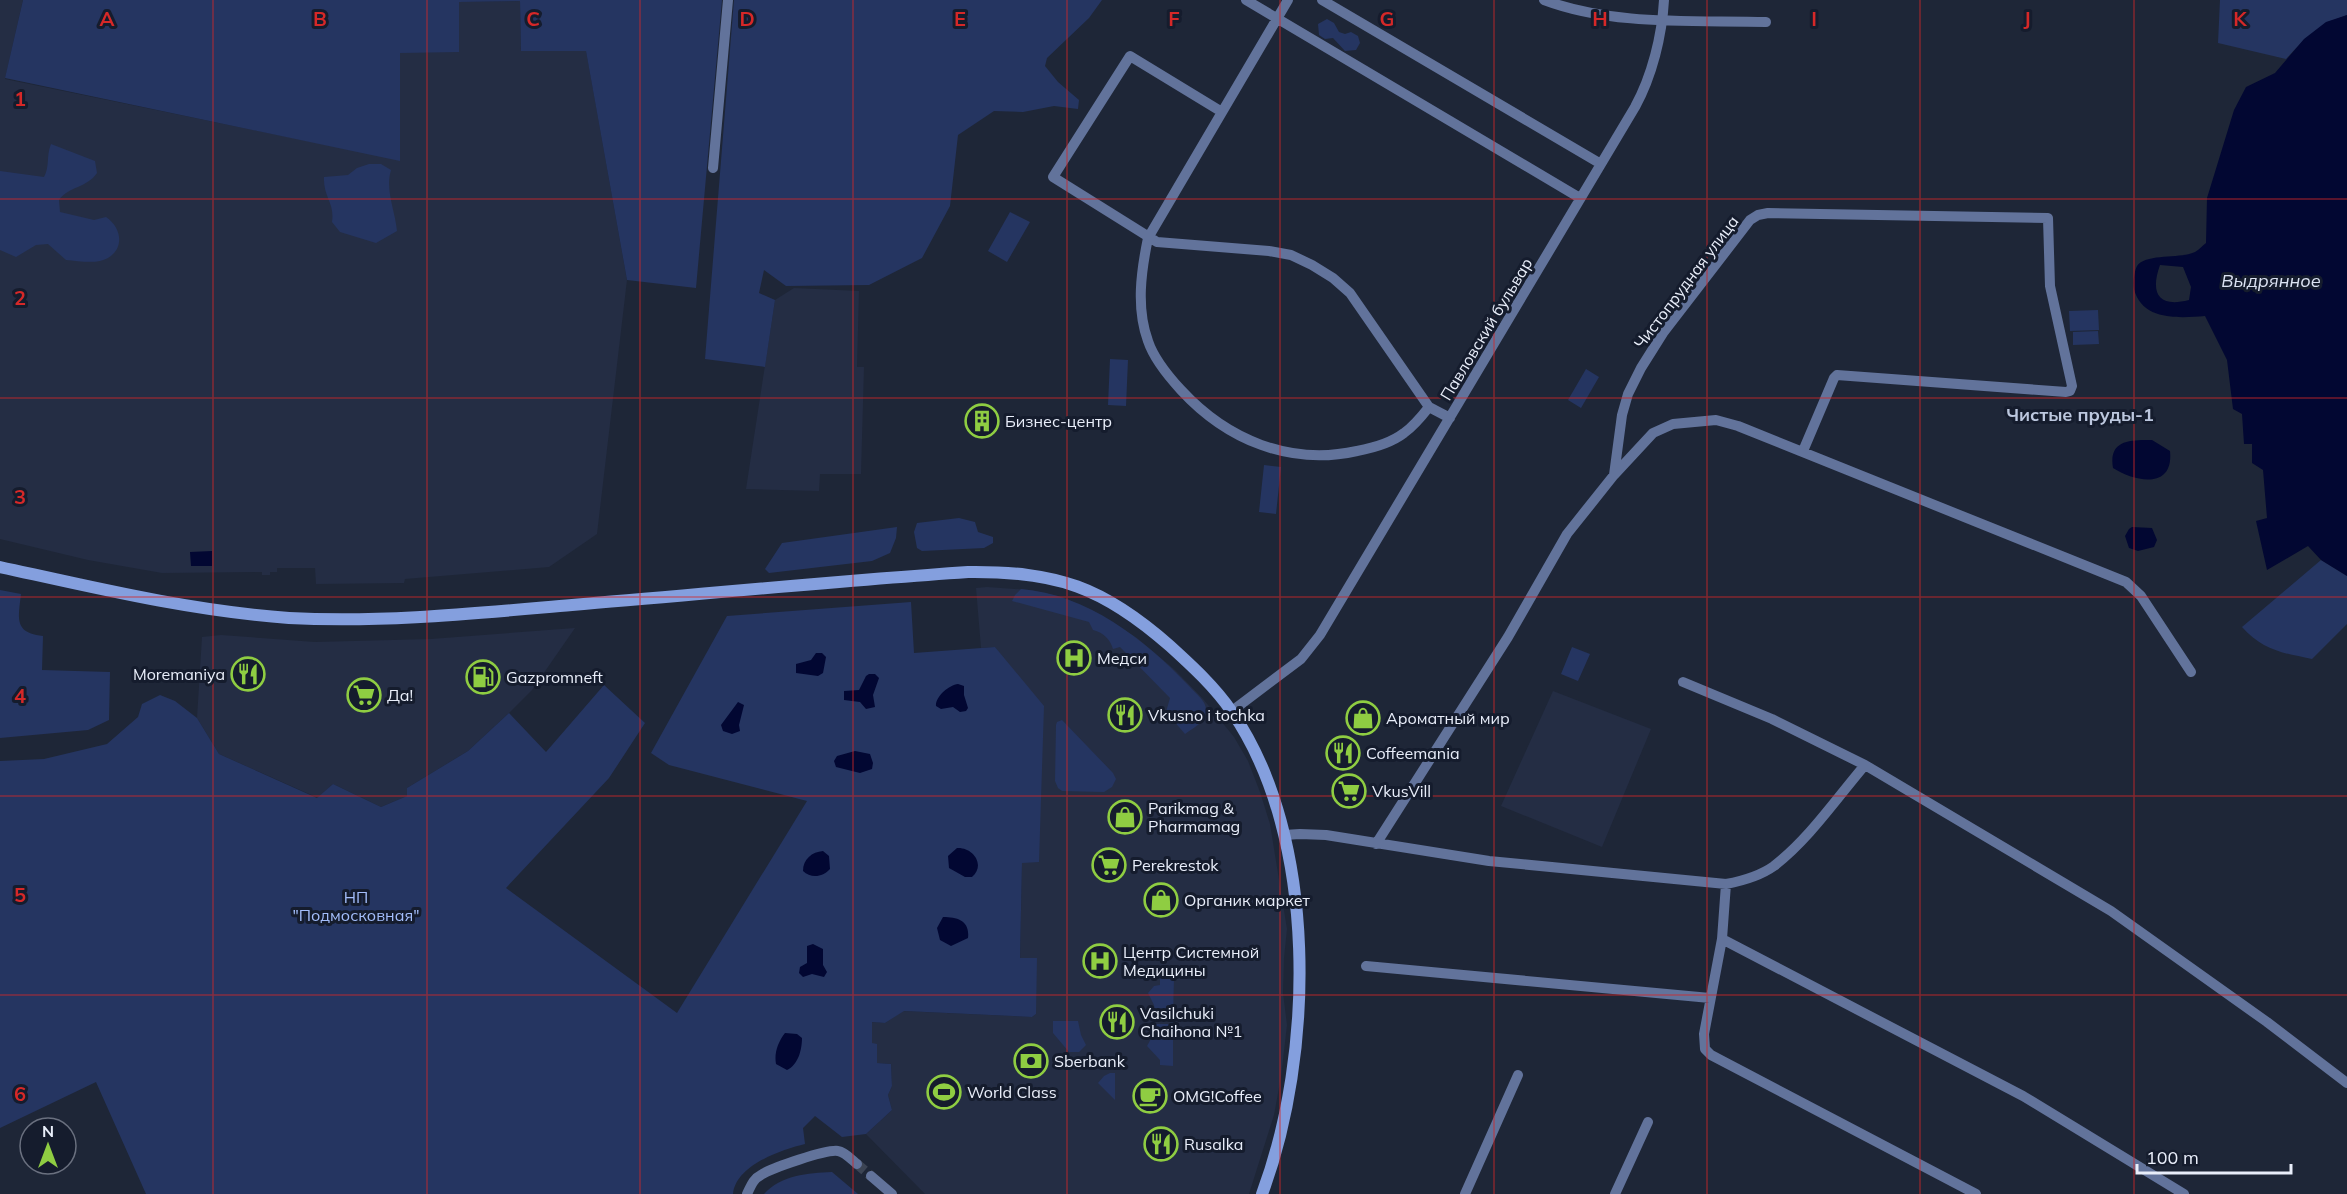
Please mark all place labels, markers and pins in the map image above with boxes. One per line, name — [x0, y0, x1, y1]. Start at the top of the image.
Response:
building icon: Бизнес-центр — [964, 403, 1000, 439]
place label: Бизнес-центр — [1005, 411, 1112, 431]
hospital icon: Медси — [1056, 640, 1092, 676]
place label: Медси — [1097, 648, 1147, 668]
restaurant icon: Moremaniya — [230, 656, 266, 692]
fuel station icon: Gazpromneft — [465, 659, 501, 695]
place label: Moremaniya — [133, 664, 225, 684]
place label: Gazpromneft — [506, 667, 603, 687]
supermarket icon: Да! — [346, 677, 382, 713]
place label: Да! — [387, 685, 413, 705]
restaurant icon: Vkusno i tochka — [1107, 697, 1143, 733]
shop icon: Ароматный мир — [1345, 700, 1381, 736]
place label: Vkusno i tochka — [1148, 705, 1265, 725]
place label: Ароматный мир — [1386, 708, 1510, 728]
restaurant icon: Coffeemania — [1325, 735, 1361, 771]
place label: Coffeemania — [1366, 743, 1460, 763]
supermarket icon: VkusVill — [1331, 773, 1367, 809]
place label: VkusVill — [1372, 781, 1431, 801]
place label: Parikmag & Pharmamag — [1148, 798, 1240, 836]
shop icon: Parikmag & Pharmamag — [1107, 799, 1143, 835]
supermarket icon: Perekrestok — [1091, 847, 1127, 883]
place label: Perekrestok — [1132, 855, 1219, 875]
shop icon: Органик маркет — [1143, 882, 1179, 918]
place label: Органик маркет — [1184, 890, 1311, 910]
place label: Центр Системной Медицины — [1123, 942, 1259, 980]
hospital icon: Центр Системной Медицины — [1082, 943, 1118, 979]
place label: Vasilchuki Chaihona №1 — [1140, 1003, 1242, 1041]
restaurant icon: Vasilchuki Chaihona №1 — [1099, 1004, 1135, 1040]
bank icon: Sberbank — [1013, 1043, 1049, 1079]
place label: Sberbank — [1054, 1051, 1126, 1071]
sports icon: World Class — [926, 1074, 962, 1110]
cafe icon: OMG!Coffee — [1132, 1078, 1168, 1114]
place label: World Class — [967, 1082, 1057, 1102]
place label: OMG!Coffee — [1173, 1086, 1262, 1106]
restaurant icon: Rusalka — [1143, 1126, 1179, 1162]
place label: Rusalka — [1184, 1134, 1243, 1154]

